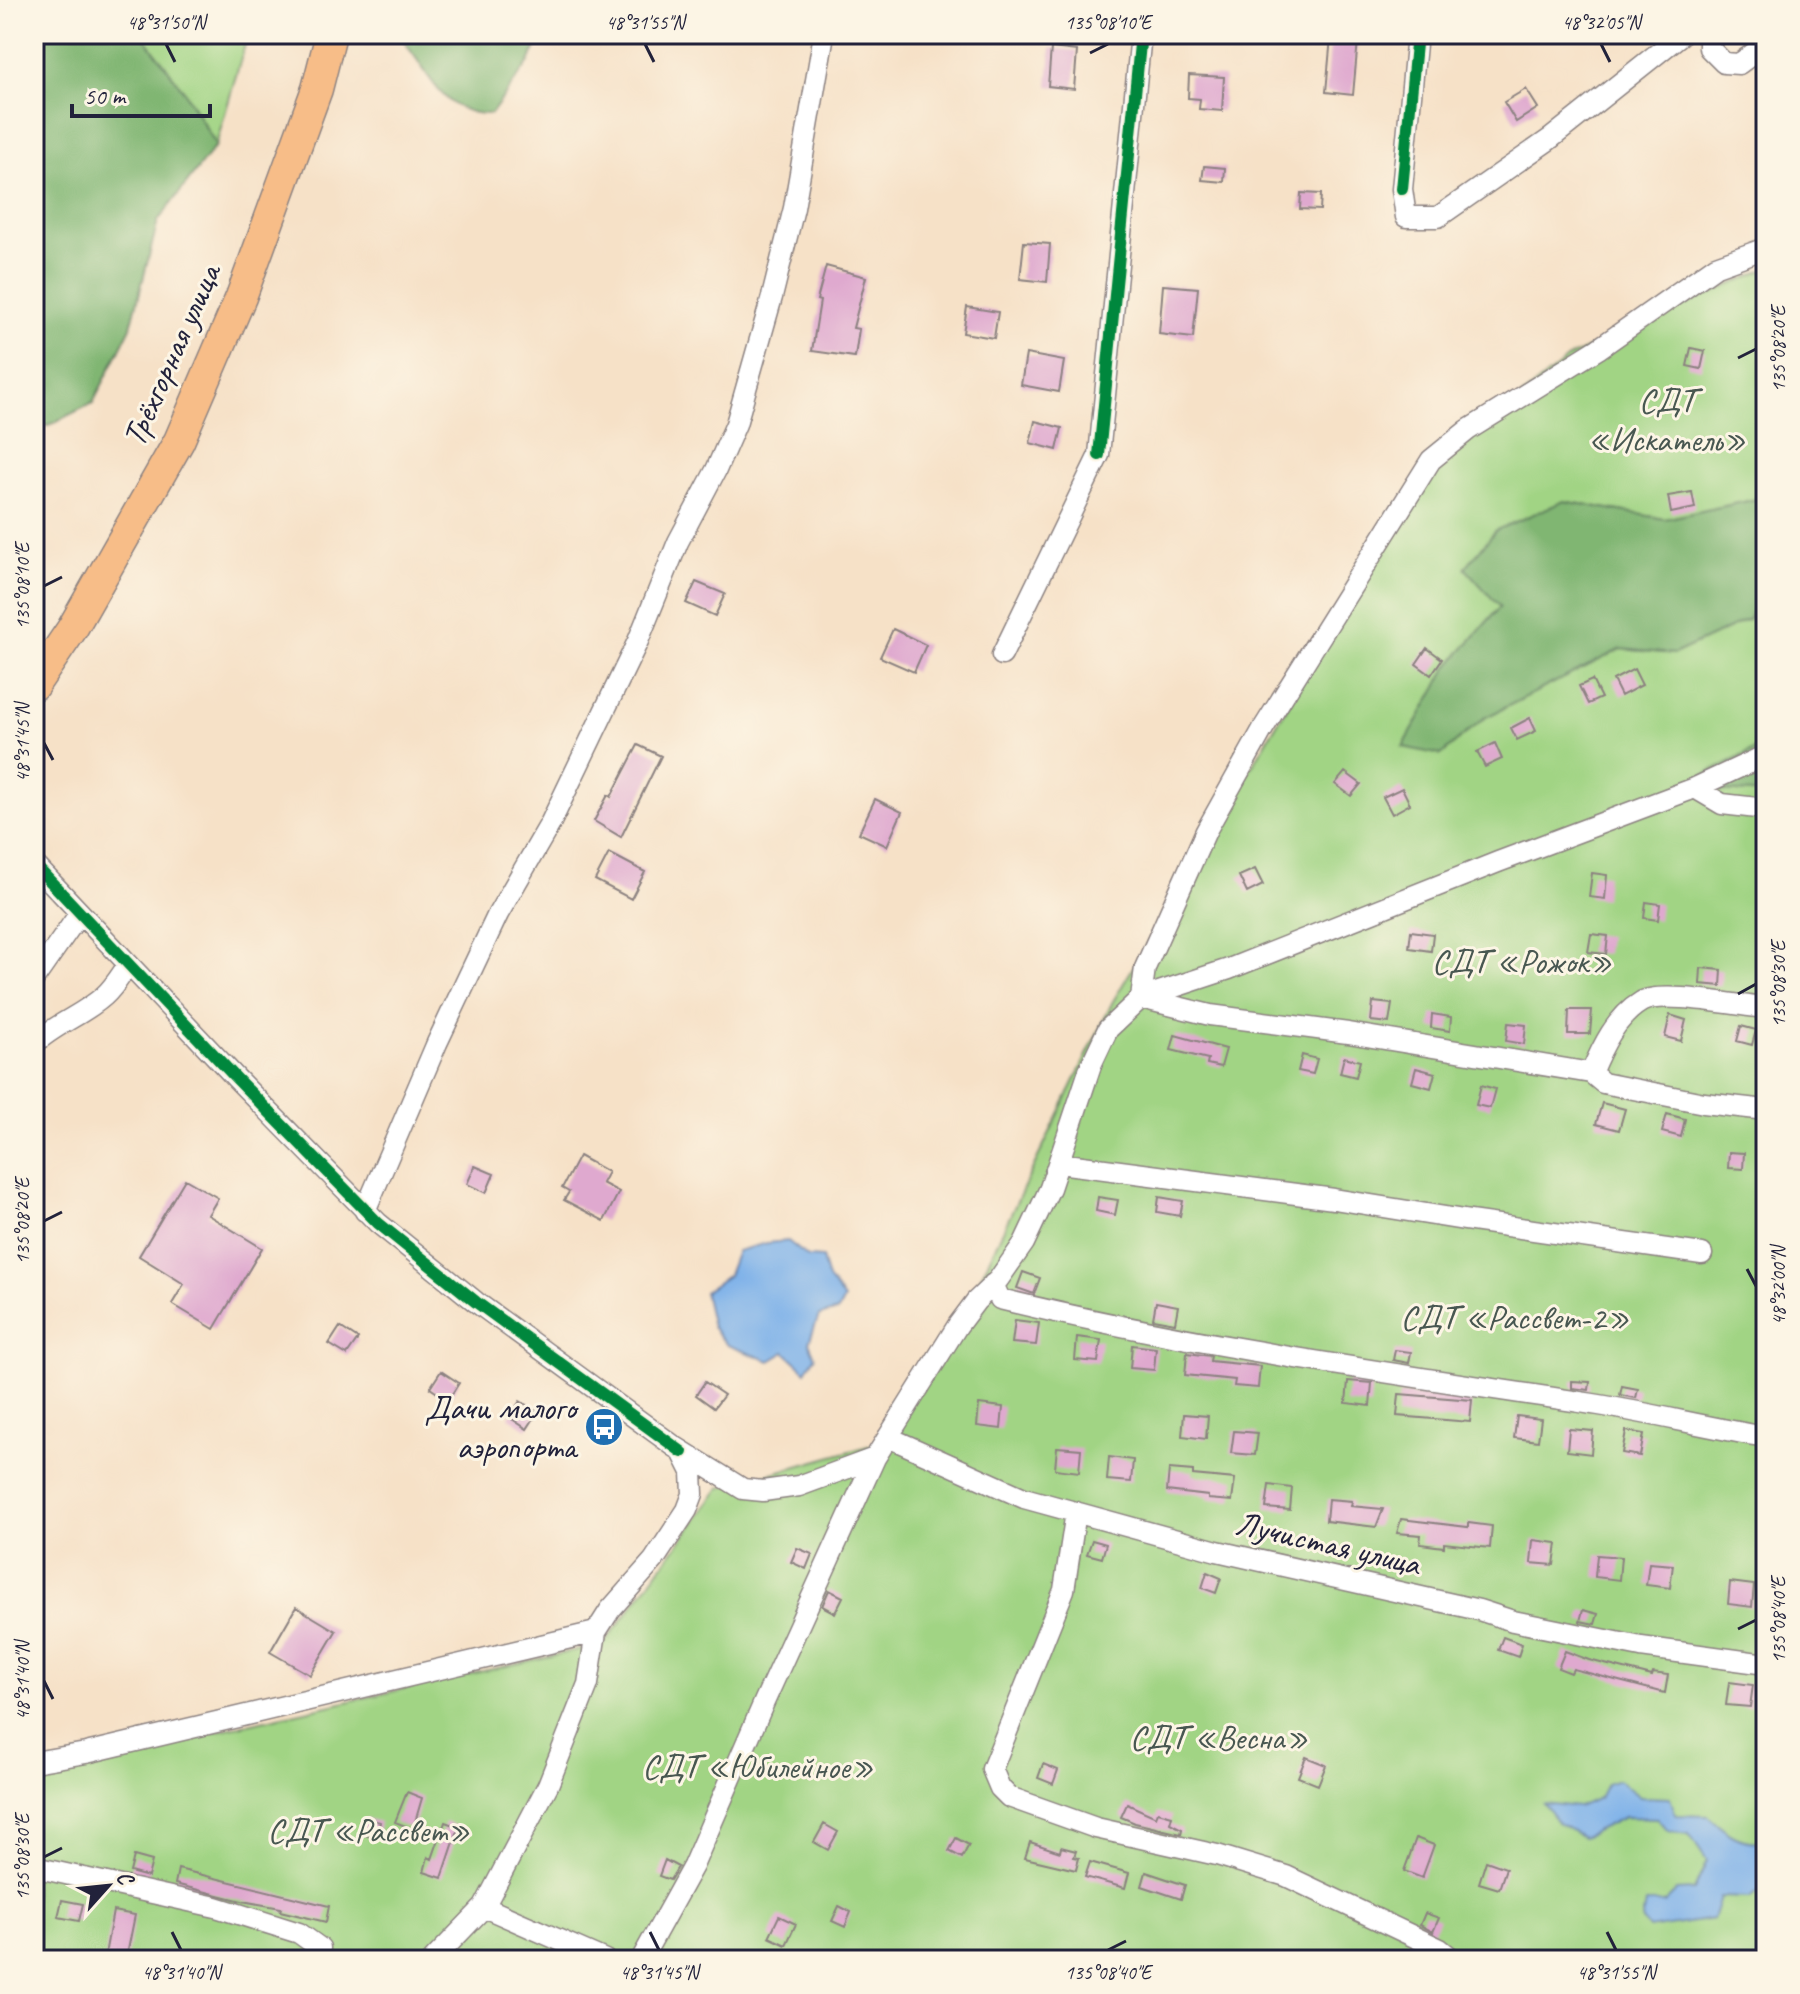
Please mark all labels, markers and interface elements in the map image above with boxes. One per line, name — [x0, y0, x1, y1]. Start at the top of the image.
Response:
text: 48°31'50"N — [127, 10, 208, 35]
text: 48°31'55"N — [606, 10, 687, 35]
text: 135°08'10"E — [1065, 10, 1154, 35]
text: 48°32'05"N — [1562, 10, 1643, 35]
scale bar — [72, 68, 210, 118]
text: 50 m — [84, 81, 127, 111]
street label: Трёхгорная улица — [112, 255, 231, 453]
text: 135°08'20"E — [1766, 303, 1791, 392]
park label: СДТ «Искатель» — [1588, 379, 1746, 461]
text: 135°08'10"E — [10, 540, 35, 629]
text: 48°31'45"N — [10, 701, 35, 782]
text: 135°08'30"E — [1766, 938, 1791, 1027]
park label: СДТ «Рожок» — [1432, 940, 1612, 983]
text: 135°08'20"E — [10, 1175, 35, 1264]
text: 48°32'00"N — [1766, 1244, 1791, 1325]
park label: СДТ «Рассвет-2» — [1400, 1296, 1630, 1339]
place label: Дачи малого аэропорта — [424, 1386, 580, 1468]
bus stop icon: Дачи малого аэропорта — [583, 1406, 625, 1448]
street label: Лучистая улица — [1232, 1501, 1426, 1586]
text: 135°08'40"E — [1766, 1574, 1791, 1663]
text: 48°31'40"N — [10, 1639, 35, 1720]
park label: СДТ «Весна» — [1130, 1716, 1308, 1759]
park label: СДТ «Юбилейное» — [642, 1745, 874, 1788]
park label: СДТ «Рассвет» — [268, 1809, 470, 1852]
text: 135°08'30"E — [10, 1811, 35, 1900]
north arrow — [68, 1846, 148, 1926]
text: С — [110, 1866, 141, 1891]
text: 48°31'40"N — [142, 1960, 223, 1985]
text: 48°31'45"N — [620, 1960, 701, 1985]
text: 135°08'40"E — [1065, 1960, 1154, 1985]
text: 48°31'55"N — [1577, 1960, 1658, 1985]

